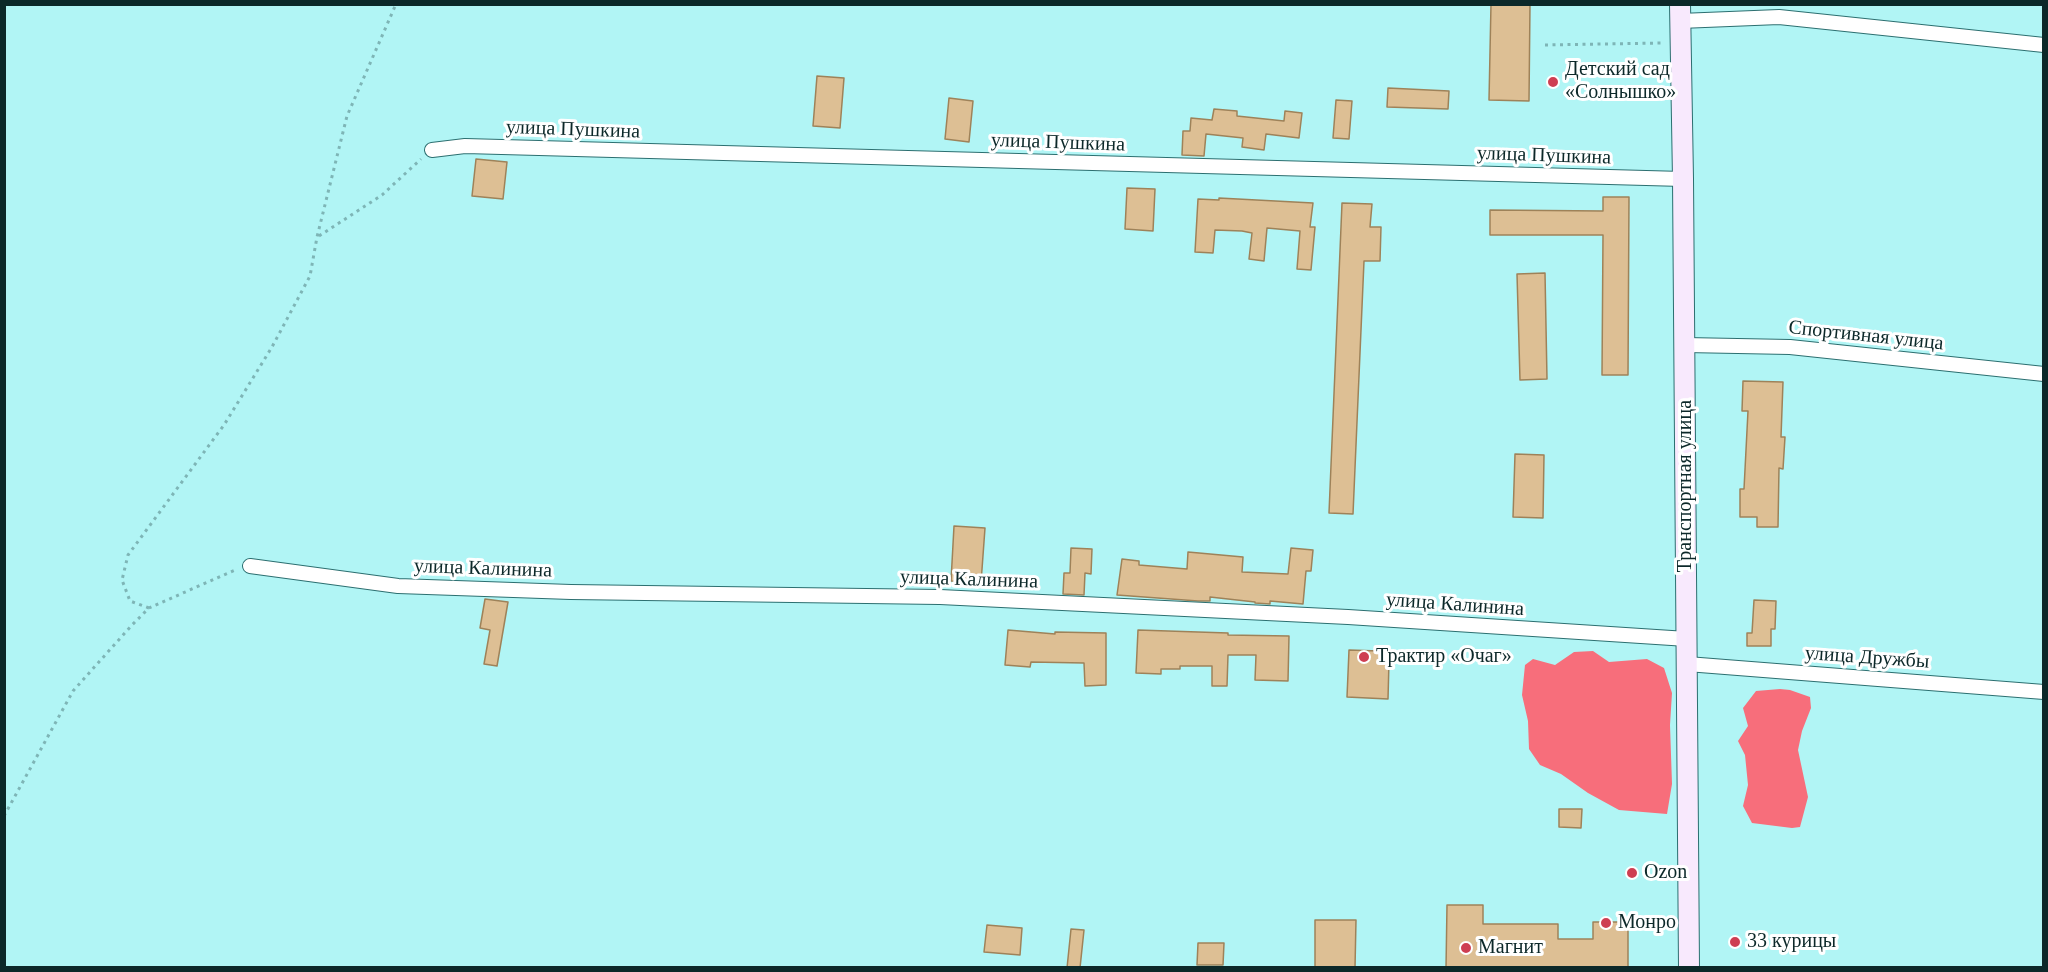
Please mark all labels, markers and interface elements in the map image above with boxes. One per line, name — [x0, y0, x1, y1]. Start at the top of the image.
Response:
place label: Детский сад «Солнышко» — [1565, 58, 1676, 105]
marker: Детский сад «Солнышко» — [1546, 75, 1560, 89]
street label: улица Пушкина — [506, 116, 640, 144]
street label: улица Пушкина — [991, 129, 1125, 157]
street label: улица Пушкина — [1477, 142, 1611, 170]
street label: Спортивная улица — [1787, 316, 1945, 356]
street label: Транспортная улица — [1674, 400, 1698, 572]
street label: улица Калинина — [414, 555, 552, 583]
street label: улица Калинина — [900, 566, 1038, 594]
street label: улица Калинина — [1385, 588, 1525, 622]
street label: улица Дружбы — [1804, 642, 1930, 674]
place label: Трактир «Очаг» — [1376, 645, 1512, 669]
marker: Трактир «Очаг» — [1357, 650, 1371, 664]
place label: Ozon — [1644, 861, 1687, 885]
marker: Ozon — [1625, 866, 1639, 880]
place label: Монро — [1618, 911, 1676, 935]
marker: Монро — [1599, 916, 1613, 930]
place label: 33 курицы — [1747, 930, 1836, 954]
marker: 33 курицы — [1728, 935, 1742, 949]
place label: Магнит — [1478, 936, 1543, 960]
marker: Магнит — [1459, 941, 1473, 955]

